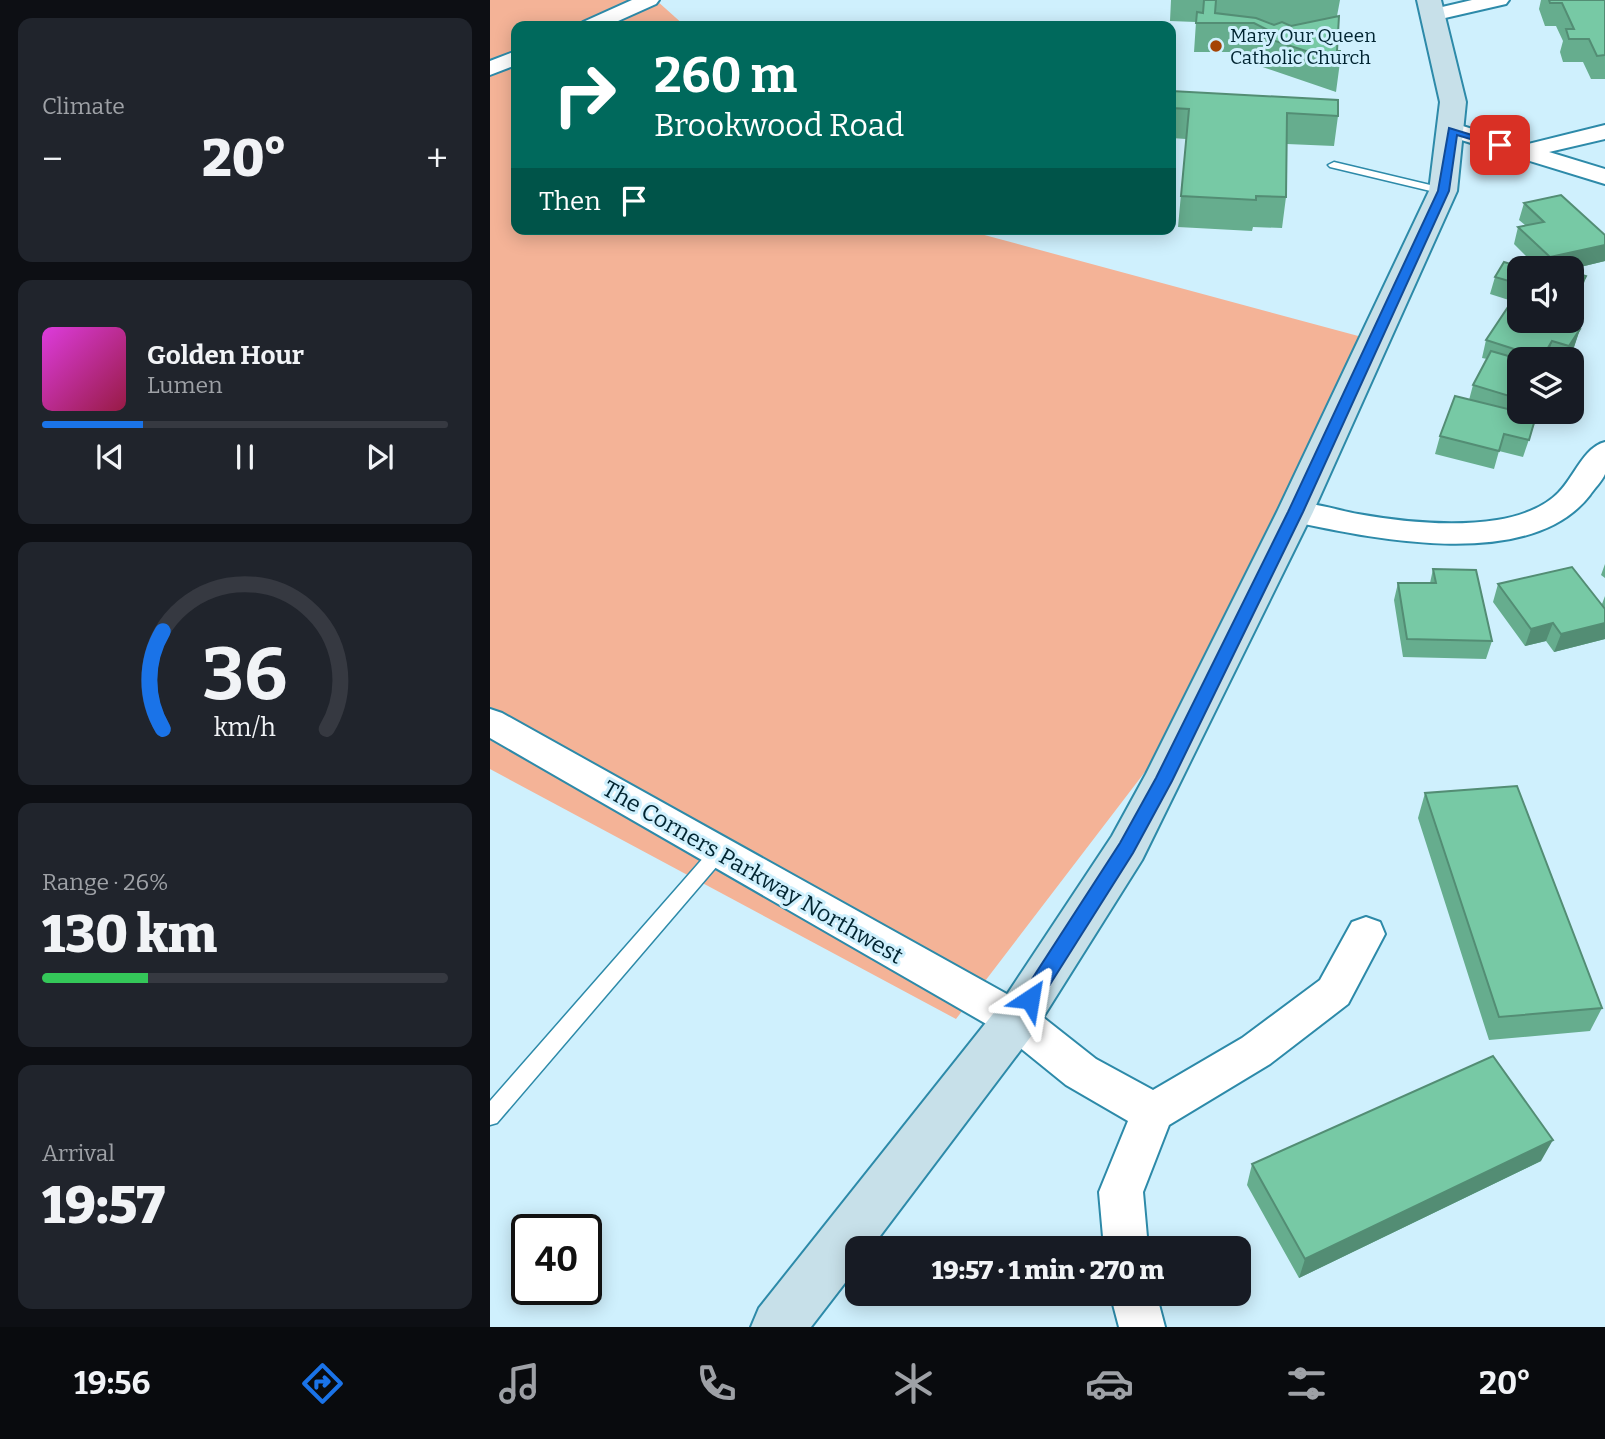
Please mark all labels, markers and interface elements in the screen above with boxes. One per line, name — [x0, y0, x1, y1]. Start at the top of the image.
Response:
place label: Mary Our Queen Catholic Church — [1230, 24, 1376, 69]
marker: Mary Our Queen Catholic Church — [1208, 38, 1224, 54]
text: 260 m — [654, 46, 797, 105]
icon: right — [539, 49, 630, 140]
text: Climate — [42, 92, 125, 120]
text: Brookwood Road — [654, 106, 904, 144]
pin — [1470, 115, 1530, 175]
icon: arrive — [1481, 126, 1519, 164]
text: 20° — [202, 127, 287, 190]
text: − — [42, 136, 63, 182]
text: + — [426, 136, 448, 182]
icon: arrive — [615, 182, 653, 220]
text: Then — [539, 186, 601, 217]
map controls — [1507, 256, 1584, 424]
button: sound — [1507, 256, 1584, 333]
text: Golden Hour — [147, 340, 304, 371]
button: layers — [1507, 347, 1584, 424]
text: Lumen — [147, 371, 223, 399]
icon: previous — [91, 438, 129, 476]
icon: pause — [226, 438, 264, 476]
icon: next — [361, 438, 399, 476]
text: 36 — [203, 632, 287, 719]
text: km/h — [214, 713, 276, 743]
street label: The Corners Parkway Northwest — [598, 774, 908, 970]
text: Range · 26% — [42, 868, 169, 896]
text: 130 km — [42, 903, 217, 966]
position arrow — [993, 962, 1067, 1036]
text: Arrival — [42, 1139, 115, 1167]
text: 19:57 — [42, 1174, 165, 1237]
speed limit sign: 40 — [511, 1214, 602, 1305]
text: 19:57 · 1 min · 270 m — [932, 1255, 1164, 1286]
icon: directions — [298, 1359, 347, 1408]
icon: music — [495, 1359, 544, 1408]
icon: phone — [692, 1359, 741, 1408]
icon: climate — [889, 1359, 938, 1408]
icon: car — [1085, 1359, 1134, 1408]
icon: filters — [1282, 1359, 1331, 1408]
text: 19:56 — [74, 1364, 151, 1402]
text: 20° — [1479, 1364, 1531, 1402]

